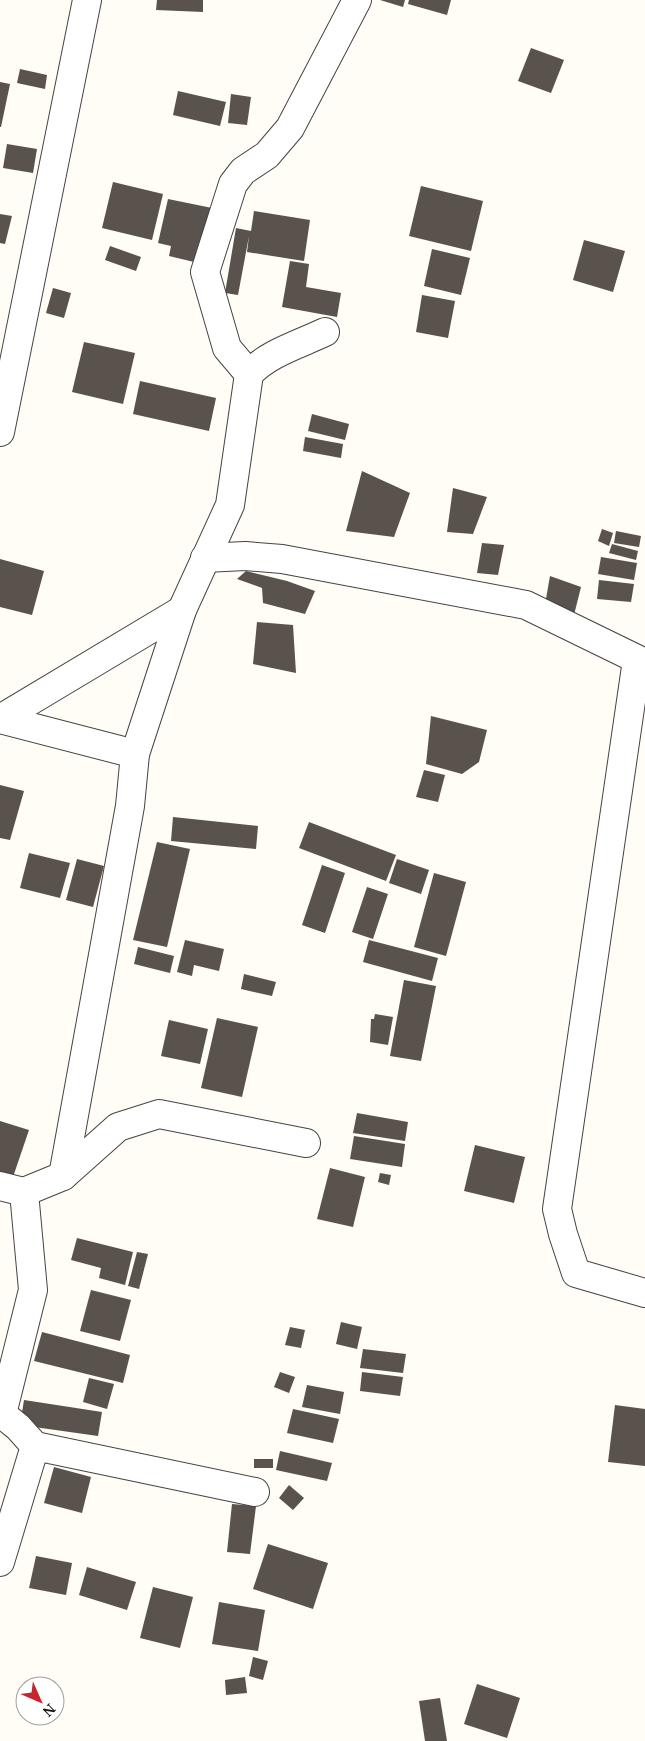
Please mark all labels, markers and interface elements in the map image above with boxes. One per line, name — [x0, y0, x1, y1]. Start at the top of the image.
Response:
north arrow — [15, 1676, 65, 1726]
text: N — [39, 1700, 60, 1721]

